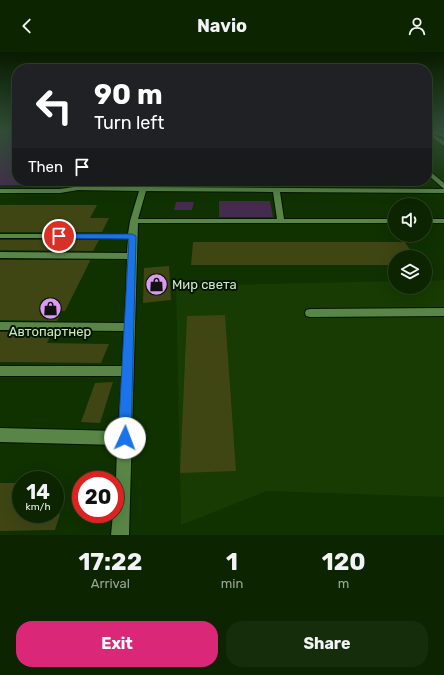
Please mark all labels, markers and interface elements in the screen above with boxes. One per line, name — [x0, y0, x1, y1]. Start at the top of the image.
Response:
icon: back — [16, 15, 38, 37]
text: Navio — [197, 15, 247, 37]
icon: person — [406, 15, 428, 37]
text: 90 m — [94, 78, 163, 111]
icon: left — [28, 80, 80, 132]
text: Turn left — [94, 112, 164, 134]
icon: arrive — [71, 156, 93, 178]
text: Then — [28, 158, 63, 176]
map controls — [388, 198, 432, 294]
button: sound — [388, 198, 432, 242]
pin — [42, 219, 76, 253]
icon: arrive — [48, 225, 70, 247]
button: layers — [388, 250, 432, 294]
shop icon: Мир света — [144, 271, 170, 297]
place label: Мир света — [172, 277, 237, 292]
shop icon: Автопартнер — [37, 296, 63, 322]
place label: Автопартнер — [9, 324, 91, 339]
position arrow — [104, 417, 146, 459]
speed limit sign: 20 — [72, 471, 124, 523]
text: 14 — [26, 480, 50, 504]
text: km/h — [26, 501, 50, 513]
text: 17:22 — [78, 548, 142, 576]
text: 1 — [226, 548, 238, 576]
text: 120 — [322, 548, 366, 576]
text: Arrival — [91, 576, 130, 591]
text: min — [221, 576, 243, 591]
text: m — [338, 576, 349, 591]
button: Exit — [16, 621, 218, 667]
button: Share — [226, 621, 428, 667]

